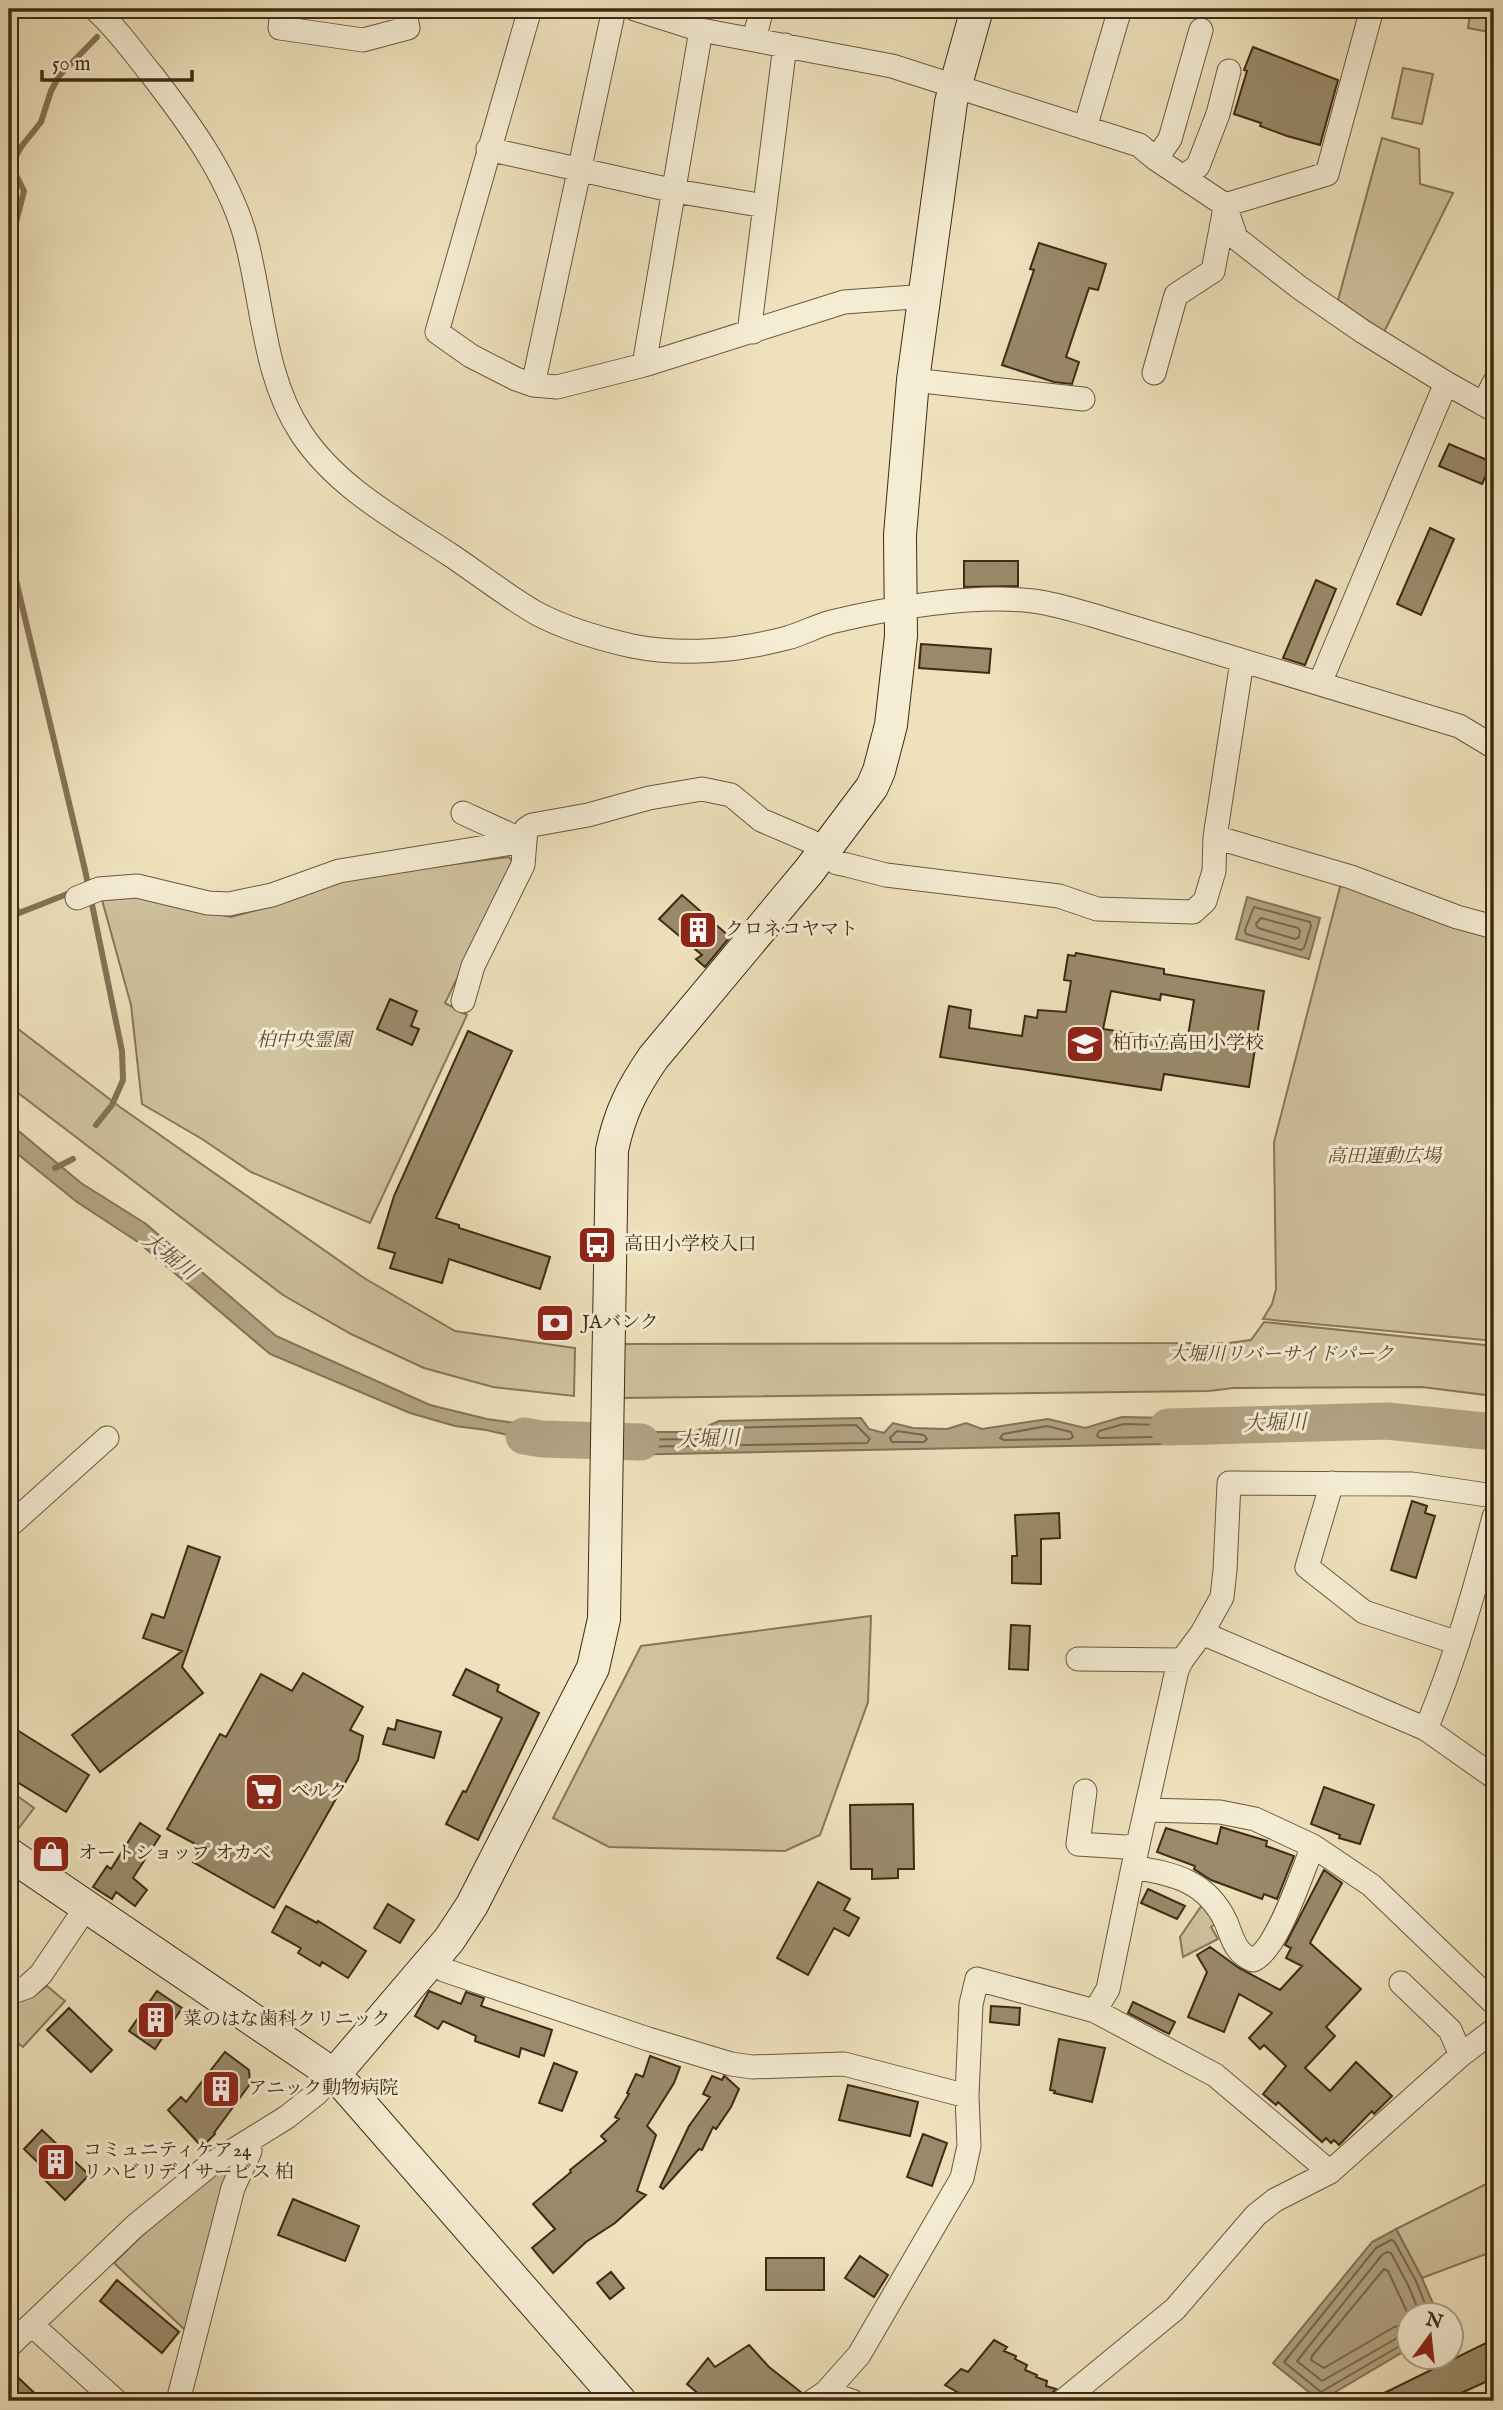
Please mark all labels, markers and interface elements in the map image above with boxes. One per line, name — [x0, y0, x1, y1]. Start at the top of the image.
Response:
scale bar — [42, 38, 192, 82]
text: 50 m — [52, 51, 91, 78]
building icon: クロネコヤマト — [677, 909, 719, 951]
place label: クロネコヤマト — [725, 918, 858, 942]
school or university icon: 柏市立高田小学校 — [1064, 1023, 1106, 1065]
park label: 柏中央霊園 — [256, 1029, 354, 1053]
place label: 柏市立高田小学校 — [1112, 1032, 1264, 1056]
park label: 高田運動広場 — [1327, 1145, 1443, 1169]
bus stop icon: 高田小学校入口 — [576, 1224, 618, 1266]
water label: 大堀川 — [136, 1227, 204, 1288]
place label: 高田小学校入口 — [624, 1233, 757, 1257]
bank icon: JAバンク — [534, 1302, 576, 1344]
place label: JAバンク — [580, 1311, 659, 1335]
park label: 大堀川リバーサイドパーク — [1168, 1343, 1394, 1367]
water label: 大堀川 — [1243, 1409, 1309, 1439]
water label: 大堀川 — [676, 1425, 742, 1455]
supermarket icon: ベルク — [243, 1771, 285, 1813]
place label: ベルク — [291, 1780, 348, 1804]
shop icon: オートショップ オカベ — [30, 1833, 72, 1875]
place label: オートショップ オカベ — [78, 1842, 271, 1866]
building icon: 菜のはな歯科クリニック — [135, 1999, 177, 2041]
place label: 菜のはな歯科クリニック — [183, 2008, 391, 2032]
building icon: アニック動物病院 — [200, 2068, 242, 2110]
place label: アニック動物病院 — [248, 2077, 398, 2101]
place label: コミュニティケア24 リハビリデイサービス 柏 — [83, 2139, 294, 2185]
building icon: コミュニティケア24 リハビリデイサービス 柏 — [35, 2141, 77, 2183]
north arrow — [1394, 2302, 1464, 2372]
text: N — [1422, 2308, 1445, 2335]

